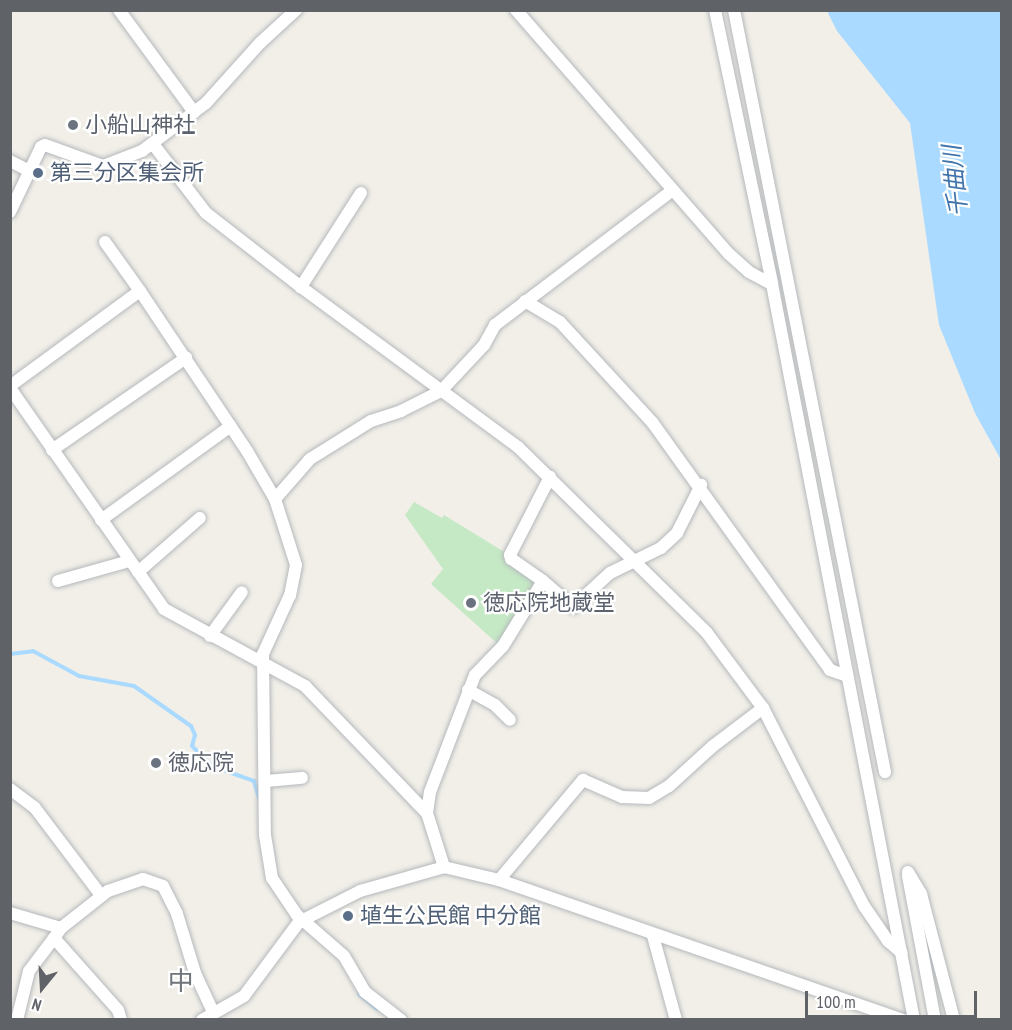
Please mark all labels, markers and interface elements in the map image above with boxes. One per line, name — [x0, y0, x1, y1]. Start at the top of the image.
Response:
place label: 小船山神社 — [85, 112, 195, 138]
marker: 小船山神社 — [66, 118, 80, 132]
water label: 千曲川 — [937, 144, 973, 218]
place label: 第三分区集会所 — [50, 160, 204, 186]
marker: 第三分区集会所 — [31, 166, 45, 180]
place label: 徳応院地蔵堂 — [483, 590, 615, 616]
marker: 徳応院地蔵堂 — [464, 596, 478, 610]
place label: 徳応院 — [168, 750, 234, 776]
marker: 徳応院 — [149, 756, 163, 770]
place label: 埴生公民館 中分館 — [360, 903, 541, 929]
marker: 埴生公民館 中分館 — [341, 909, 355, 923]
north arrow — [12, 958, 72, 1018]
district label: 中 — [168, 965, 194, 997]
scale bar — [808, 979, 980, 1017]
text: 100 m — [816, 990, 856, 1013]
text: N — [29, 994, 44, 1016]

